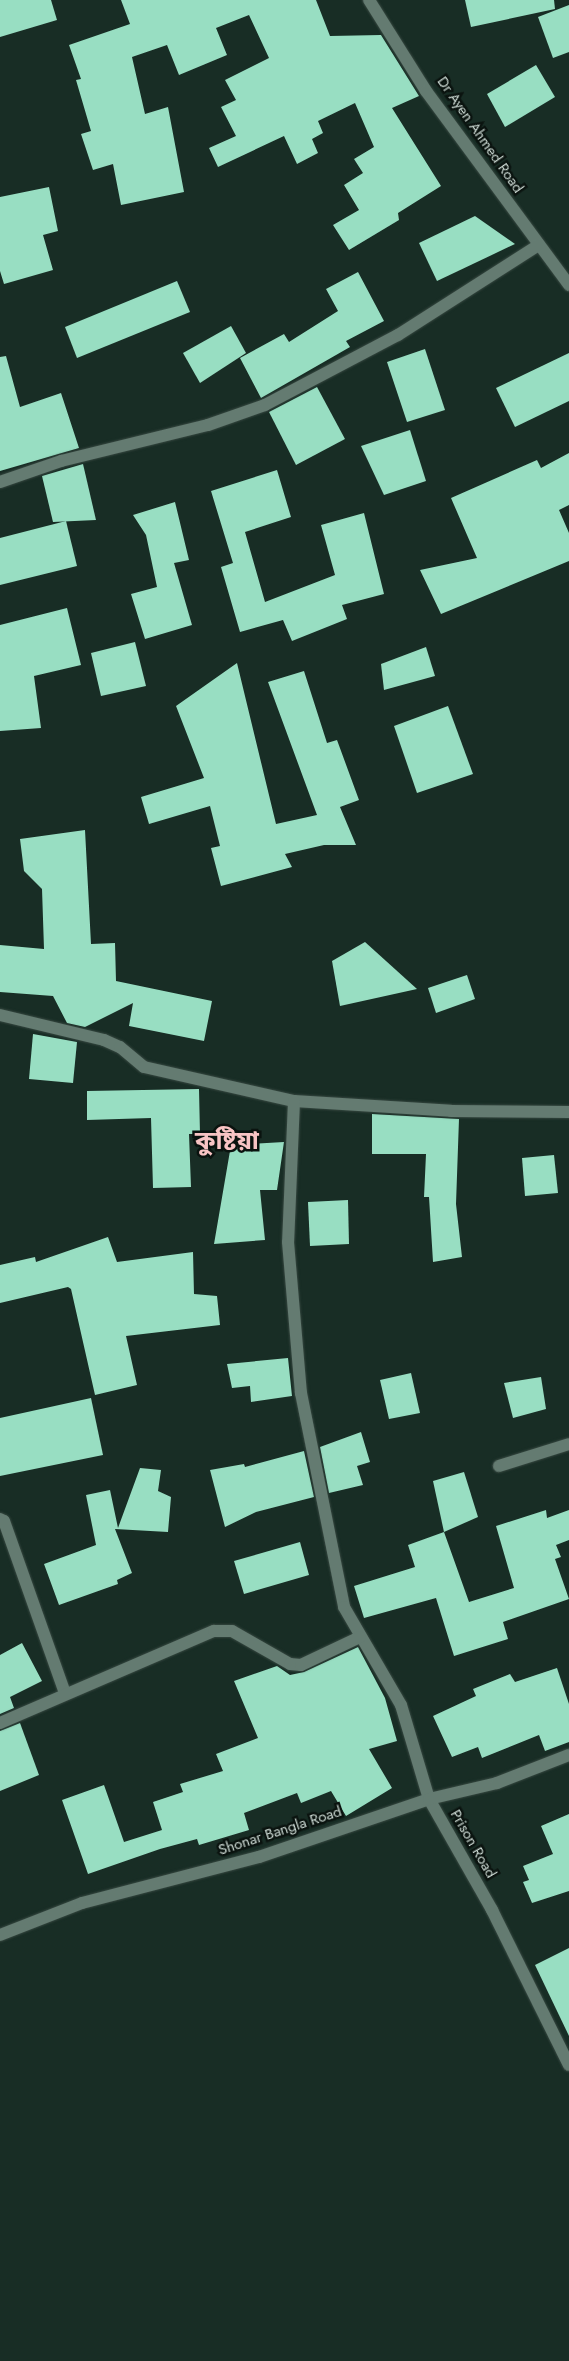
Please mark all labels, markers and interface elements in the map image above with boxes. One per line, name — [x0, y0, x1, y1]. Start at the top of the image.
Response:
street label: Dr Ayen Ahmed Road — [433, 73, 527, 197]
district label: কুষ্টিয়া — [195, 1125, 259, 1155]
street label: Shonar Bangla Road — [216, 1803, 344, 1859]
street label: Prison Road — [446, 1807, 500, 1881]

